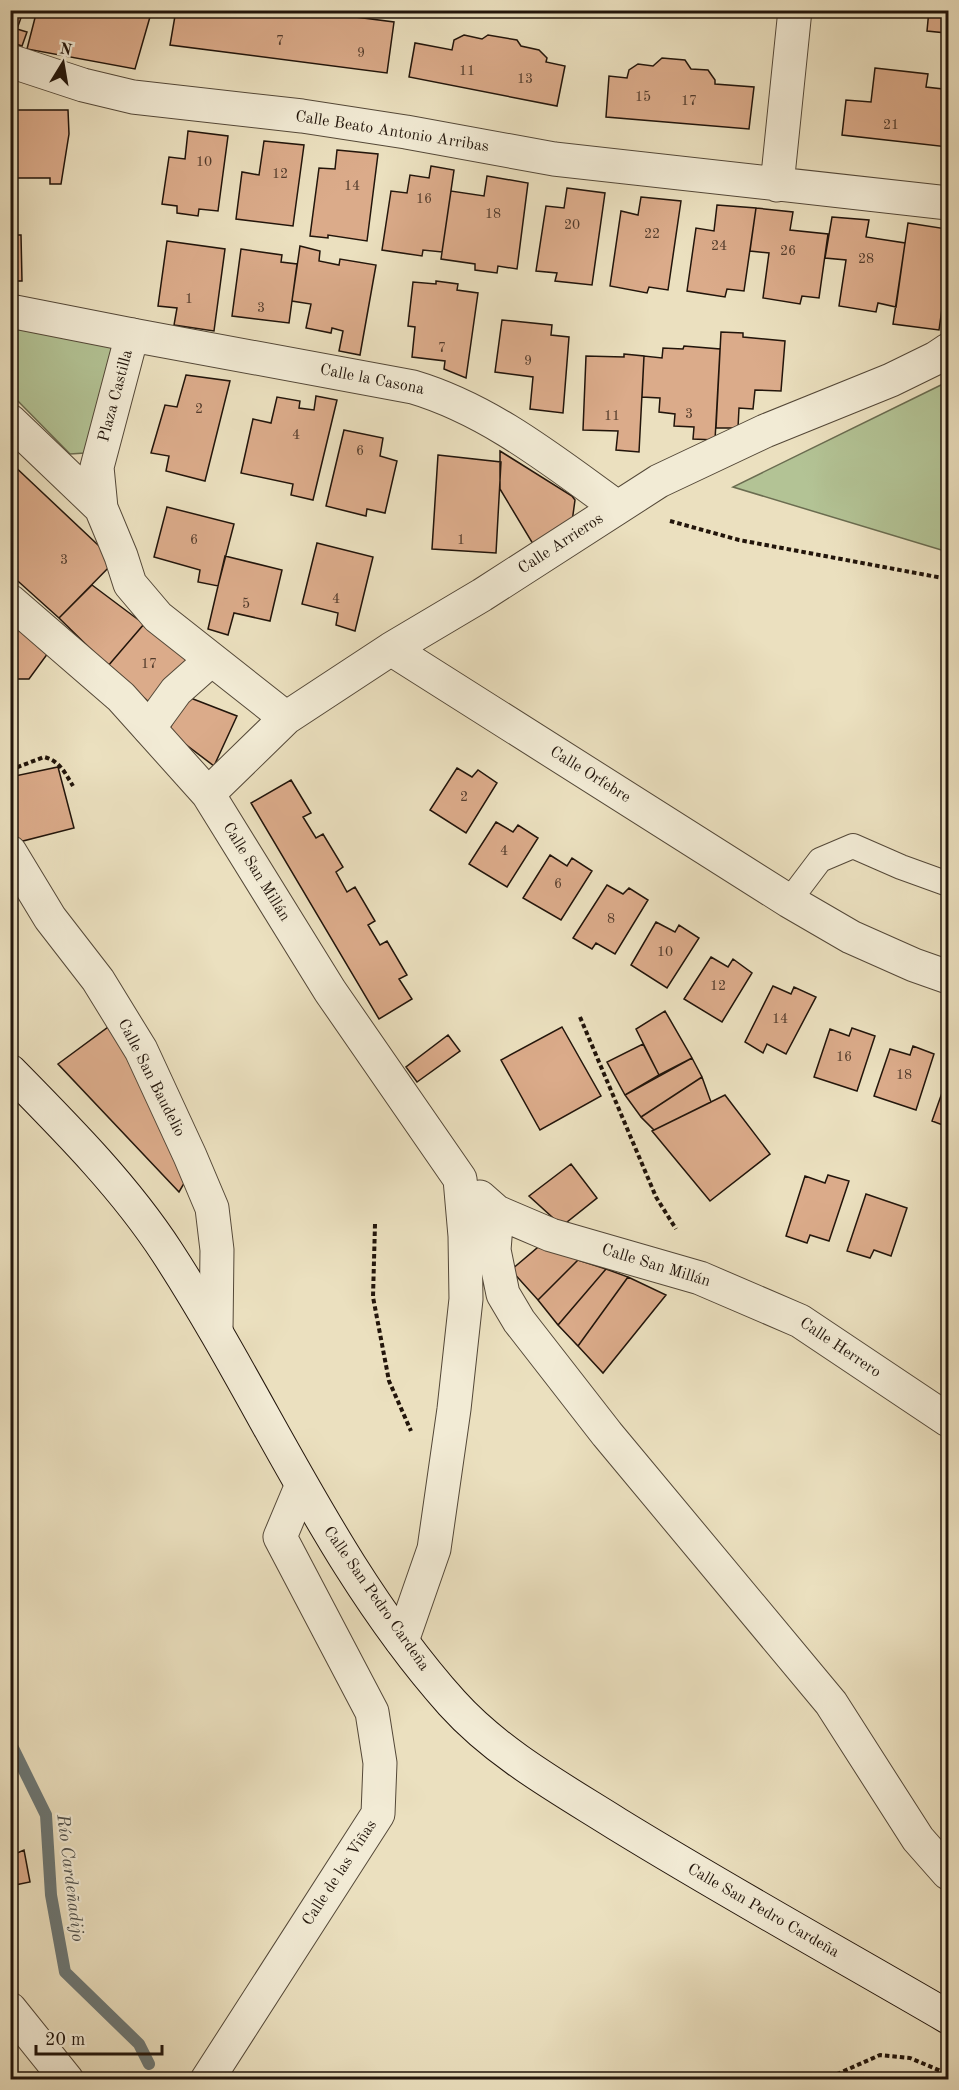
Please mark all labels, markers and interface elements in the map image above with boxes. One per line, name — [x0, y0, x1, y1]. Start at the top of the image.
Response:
north arrow — [33, 33, 93, 93]
house number: 7 — [276, 34, 284, 48]
text: N — [58, 41, 74, 59]
house number: 9 — [357, 46, 365, 60]
house number: 11 — [459, 64, 475, 78]
house number: 13 — [517, 72, 533, 86]
house number: 15 — [635, 90, 651, 104]
house number: 17 — [681, 94, 697, 108]
street label: Calle Beato Antonio Arribas — [294, 109, 490, 155]
house number: 21 — [883, 118, 899, 132]
house number: 10 — [196, 155, 212, 169]
house number: 12 — [272, 167, 288, 181]
house number: 14 — [344, 179, 360, 193]
house number: 16 — [416, 192, 432, 206]
house number: 18 — [485, 207, 501, 221]
house number: 20 — [564, 218, 580, 232]
house number: 22 — [644, 227, 660, 241]
house number: 24 — [711, 239, 727, 253]
house number: 26 — [780, 244, 796, 258]
house number: 28 — [858, 252, 874, 266]
house number: 1 — [185, 292, 193, 306]
house number: 3 — [257, 301, 265, 315]
house number: 7 — [438, 341, 446, 355]
street label: Plaza Castilla — [96, 348, 136, 444]
house number: 9 — [524, 354, 532, 368]
street label: Calle la Casona — [319, 362, 426, 398]
house number: 2 — [195, 402, 203, 416]
house number: 3 — [685, 407, 693, 421]
house number: 11 — [604, 409, 620, 423]
house number: 4 — [292, 428, 300, 442]
house number: 6 — [356, 444, 364, 458]
street label: Calle Arrieros — [516, 511, 606, 577]
house number: 6 — [190, 533, 198, 547]
house number: 1 — [457, 533, 465, 547]
house number: 3 — [60, 553, 68, 567]
house number: 4 — [332, 592, 340, 606]
house number: 5 — [242, 597, 250, 611]
house number: 17 — [141, 657, 157, 671]
street label: Calle Orfebre — [547, 744, 633, 806]
house number: 2 — [460, 790, 468, 804]
street label: Calle San Millán — [219, 820, 293, 924]
house number: 4 — [500, 844, 508, 858]
house number: 6 — [554, 877, 562, 891]
house number: 8 — [607, 912, 615, 926]
house number: 10 — [657, 945, 673, 959]
house number: 12 — [710, 979, 726, 993]
house number: 14 — [772, 1012, 788, 1026]
street label: Calle San Baudelio — [114, 1017, 188, 1140]
house number: 16 — [836, 1050, 852, 1064]
house number: 18 — [896, 1068, 912, 1082]
street label: Calle San Millán — [600, 1242, 713, 1290]
street label: Calle Herrero — [797, 1315, 884, 1381]
street label: Calle San Pedro Cardeña — [320, 1524, 432, 1674]
water label: Río Cardeñadijo — [53, 1812, 87, 1943]
street label: Calle de las Viñas — [300, 1817, 380, 1929]
street label: Calle San Pedro Cardeña — [684, 1861, 842, 1961]
scale bar — [36, 2018, 162, 2056]
text: 20 m — [45, 2031, 85, 2049]

